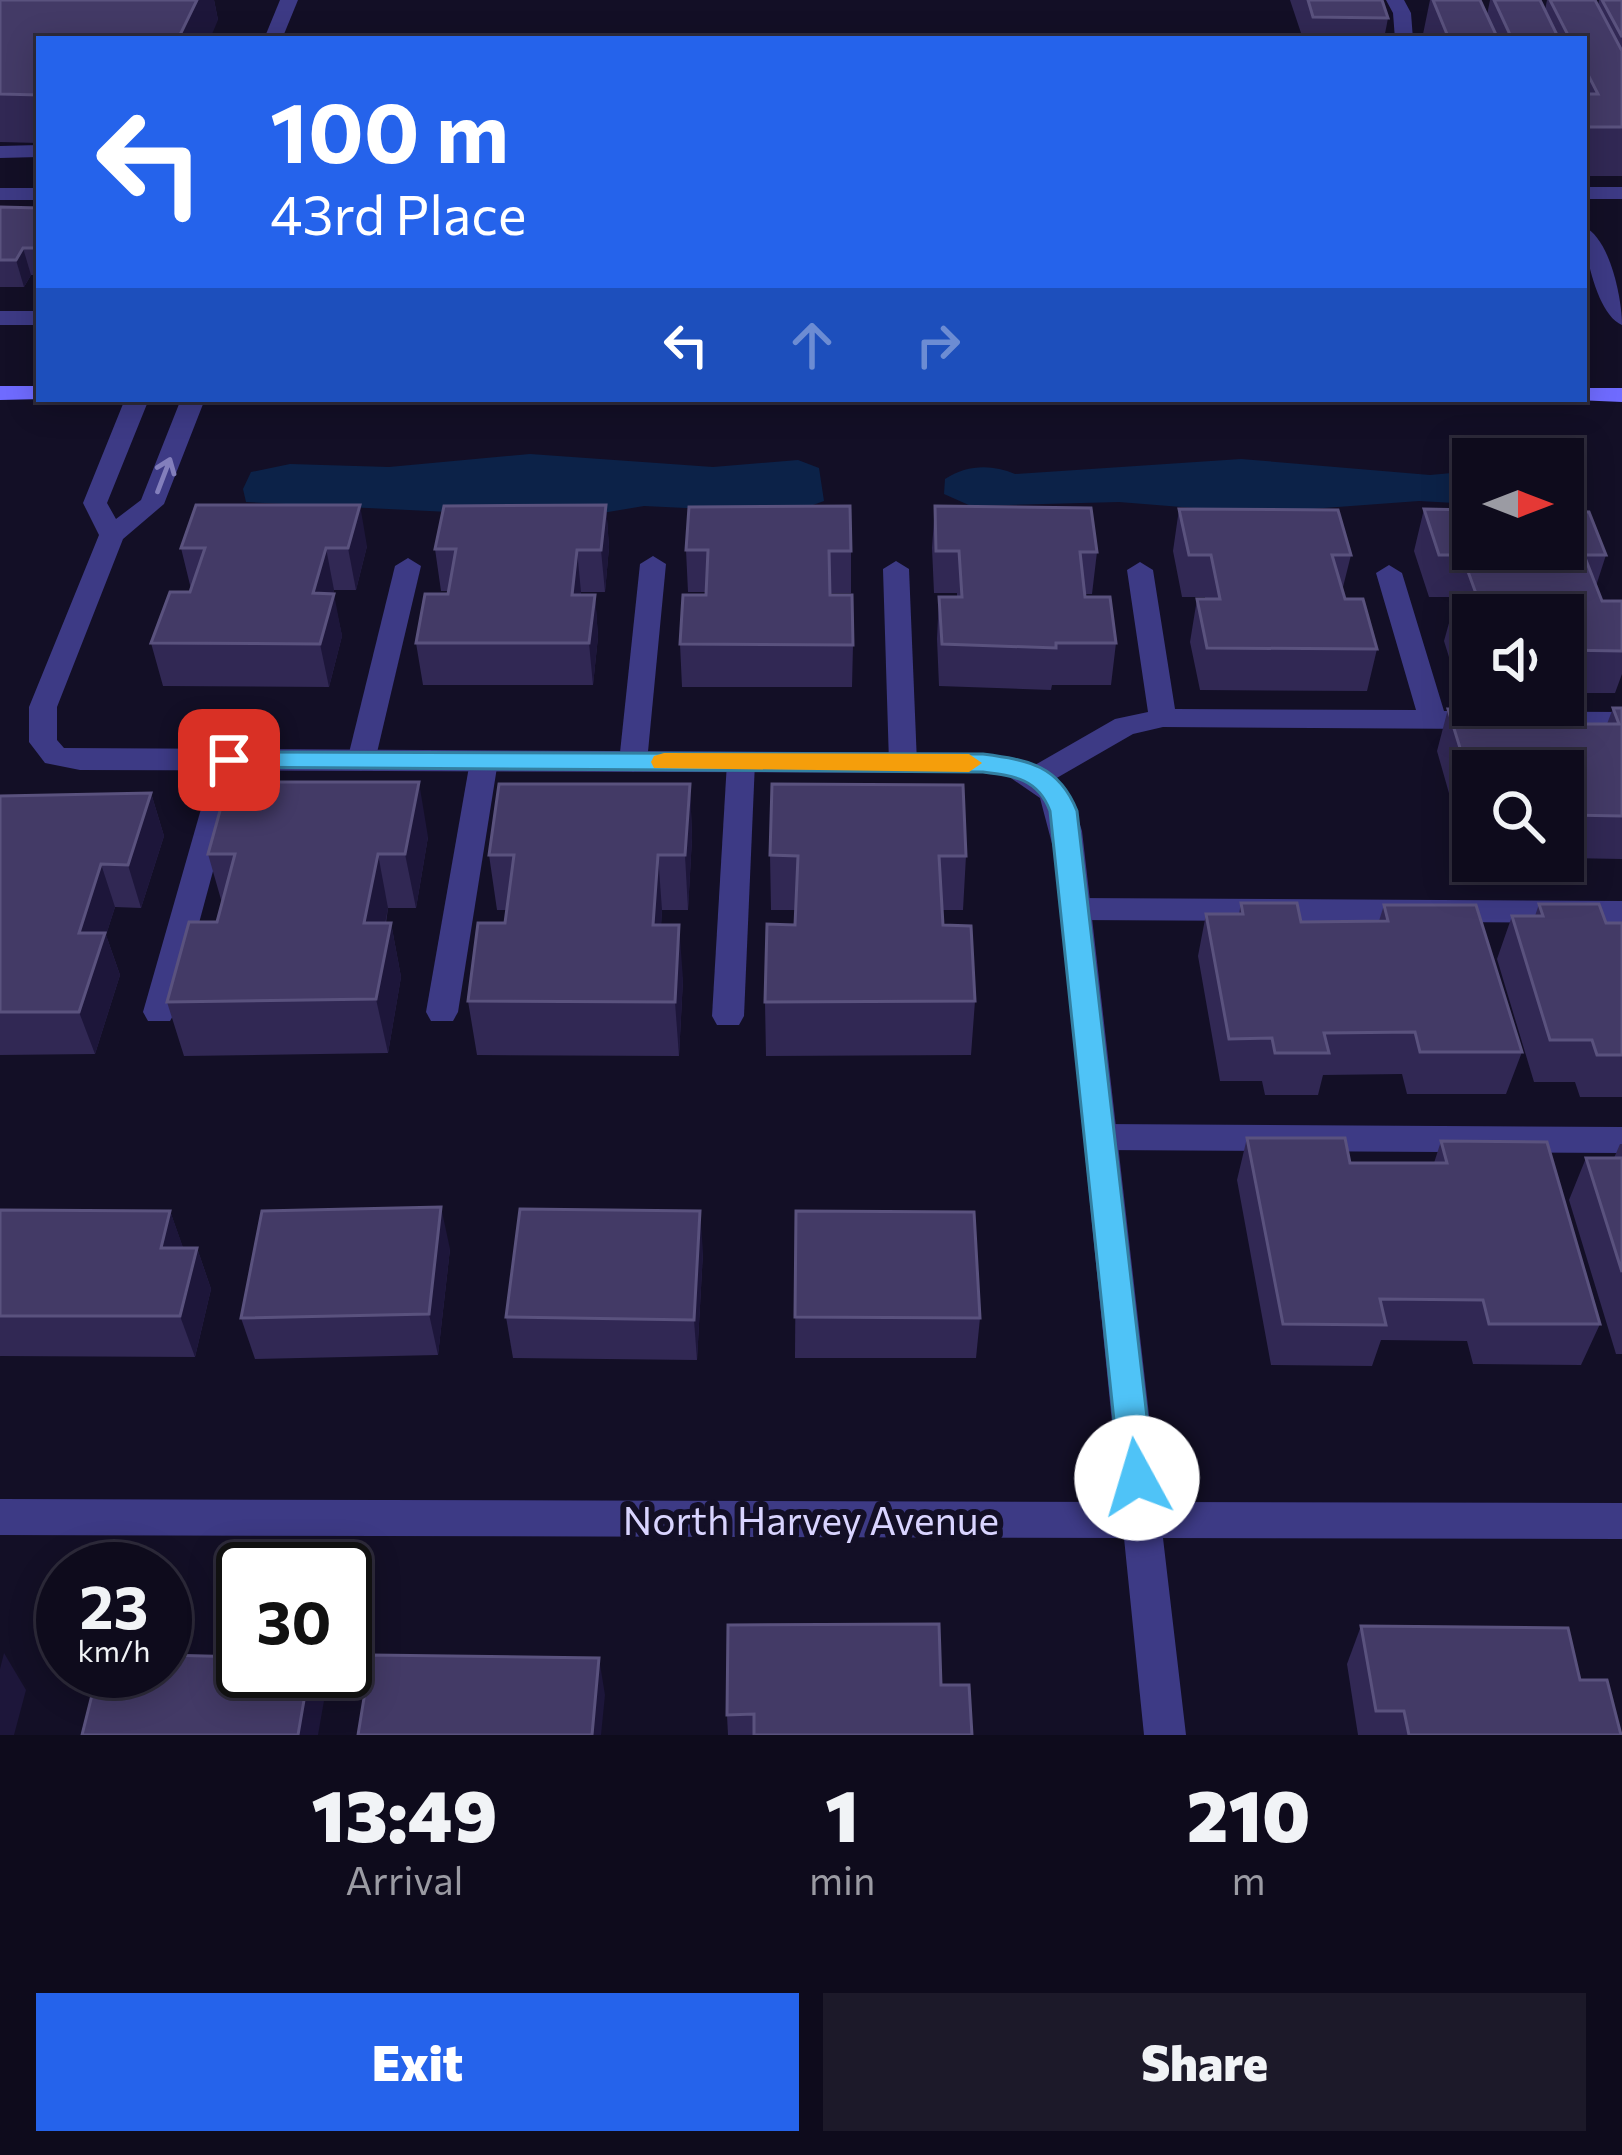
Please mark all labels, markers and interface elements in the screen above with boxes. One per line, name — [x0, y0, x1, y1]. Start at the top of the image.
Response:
text: 100 m — [270, 78, 509, 180]
icon: left — [72, 84, 228, 240]
text: 43rd Place — [270, 180, 526, 246]
icon: left — [653, 312, 719, 378]
icon: ahead — [779, 312, 845, 378]
icon: right — [905, 312, 971, 378]
north arrow — [1452, 438, 1584, 570]
map controls — [1452, 438, 1584, 882]
one-way arrow — [154, 458, 176, 495]
button: sound — [1452, 594, 1584, 726]
pin — [178, 709, 280, 811]
icon: arrive — [196, 727, 262, 793]
button: search — [1452, 750, 1584, 882]
position arrow — [1074, 1415, 1200, 1541]
street label: North Harvey Avenue — [623, 1495, 999, 1543]
speed limit sign: 30 — [216, 1542, 372, 1698]
text: 23 — [79, 1568, 149, 1641]
text: km/h — [78, 1631, 150, 1668]
text: 13:49 — [312, 1769, 497, 1857]
text: 1 — [825, 1769, 859, 1857]
text: 210 — [1187, 1769, 1310, 1857]
text: Arrival — [345, 1855, 463, 1903]
text: min — [809, 1855, 875, 1903]
text: m — [1232, 1855, 1266, 1903]
button: Exit — [36, 1993, 799, 2131]
button: Share — [823, 1993, 1586, 2131]

